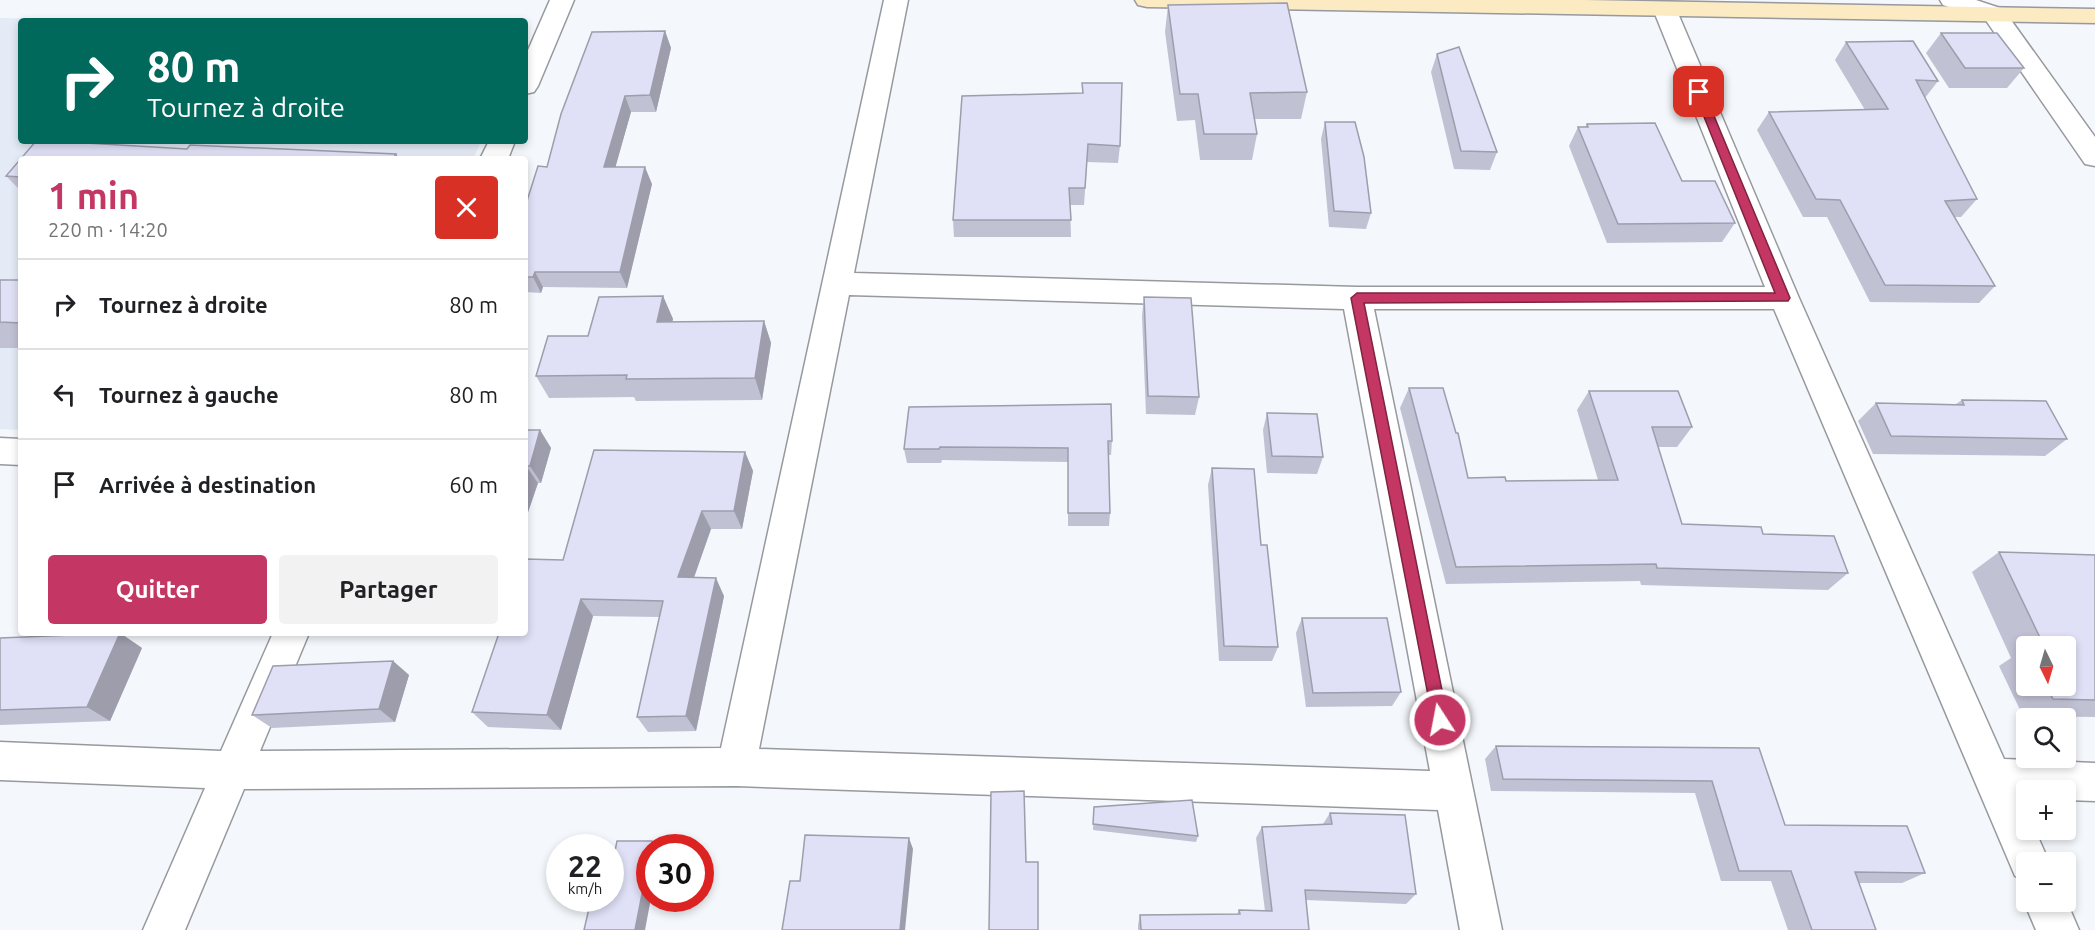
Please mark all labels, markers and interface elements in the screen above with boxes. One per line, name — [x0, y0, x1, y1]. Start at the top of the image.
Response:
icon: right — [48, 42, 126, 120]
text: 80 m — [147, 43, 241, 90]
pin — [1673, 66, 1724, 117]
icon: arrive — [1682, 75, 1715, 108]
text: Tournez à droite — [147, 92, 345, 122]
text: 1 min — [48, 175, 139, 216]
button: close — [435, 176, 498, 239]
text: 220 m · 14:20 — [48, 218, 168, 241]
icon: right — [48, 288, 81, 321]
text: Tournez à droite — [99, 292, 268, 317]
text: 80 m — [449, 292, 498, 317]
icon: left — [48, 378, 81, 411]
text: Tournez à gauche — [99, 382, 279, 407]
text: 80 m — [449, 382, 498, 407]
icon: arrive — [48, 468, 81, 501]
text: Arrivée à destination — [99, 472, 316, 497]
text: 60 m — [449, 472, 498, 497]
button: Quitter — [48, 555, 267, 624]
button: Partager — [279, 555, 498, 624]
north arrow — [2016, 636, 2076, 696]
map controls — [2016, 636, 2076, 912]
position arrow — [1408, 688, 1472, 752]
button: search — [2016, 708, 2076, 768]
button: + — [2016, 780, 2076, 840]
speed limit sign: 30 — [636, 834, 714, 912]
text: 22 — [568, 849, 602, 883]
button: − — [2016, 852, 2076, 912]
text: km/h — [568, 880, 602, 897]

